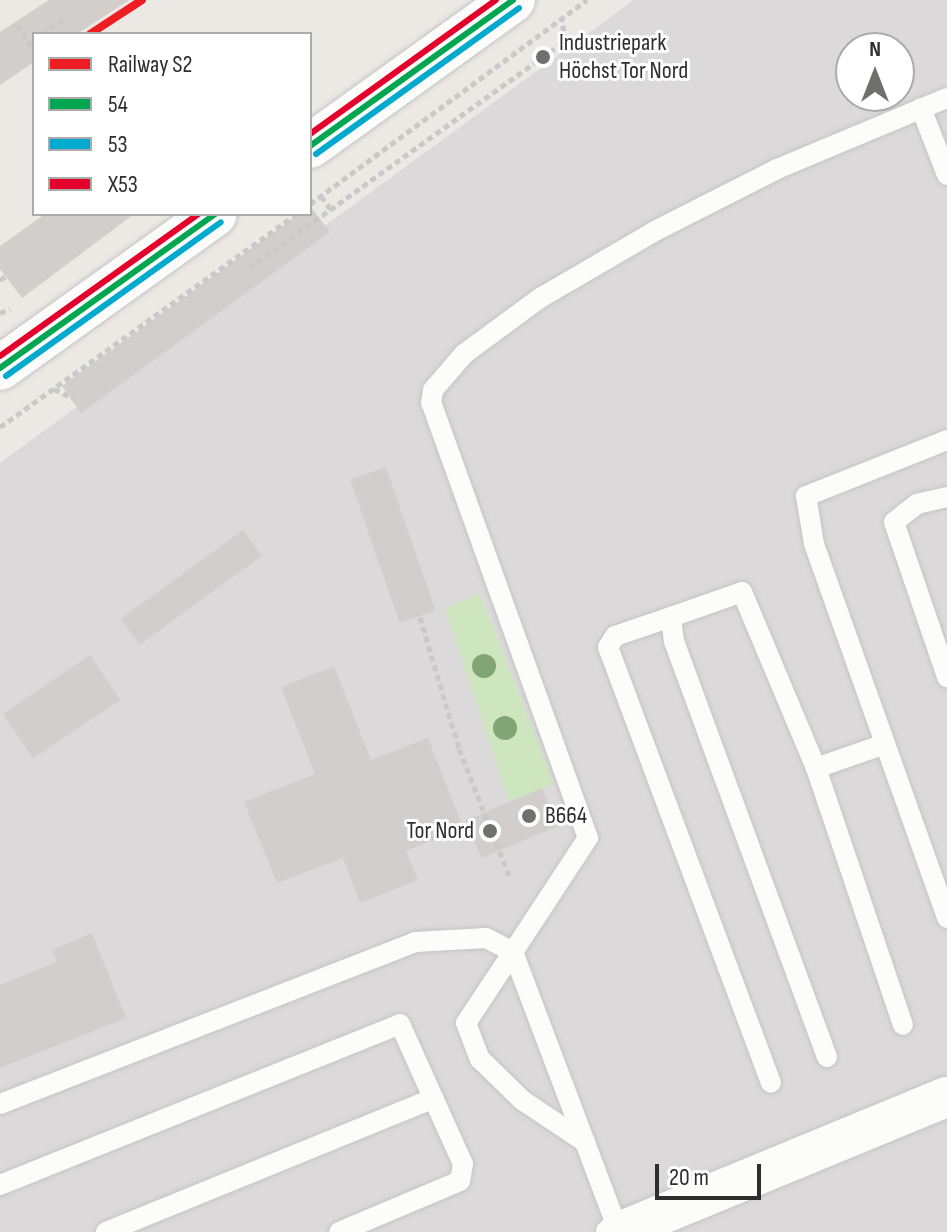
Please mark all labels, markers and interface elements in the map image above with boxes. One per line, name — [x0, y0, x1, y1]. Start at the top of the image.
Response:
place label: Industriepark Höchst Tor Nord — [559, 29, 688, 85]
legend — [32, 32, 312, 216]
north arrow — [835, 32, 915, 112]
text: N — [869, 36, 881, 63]
marker: Industriepark Höchst Tor Nord — [534, 48, 552, 66]
text: Railway S2 — [108, 50, 192, 79]
text: 54 — [108, 90, 128, 119]
text: 53 — [108, 130, 128, 159]
text: X53 — [108, 170, 138, 199]
place label: B664 — [545, 802, 587, 830]
marker: B664 — [520, 807, 538, 825]
place label: Tor Nord — [406, 817, 474, 845]
marker: Tor Nord — [481, 822, 499, 840]
scale bar — [659, 1148, 765, 1198]
text: 20 m — [669, 1163, 709, 1192]

